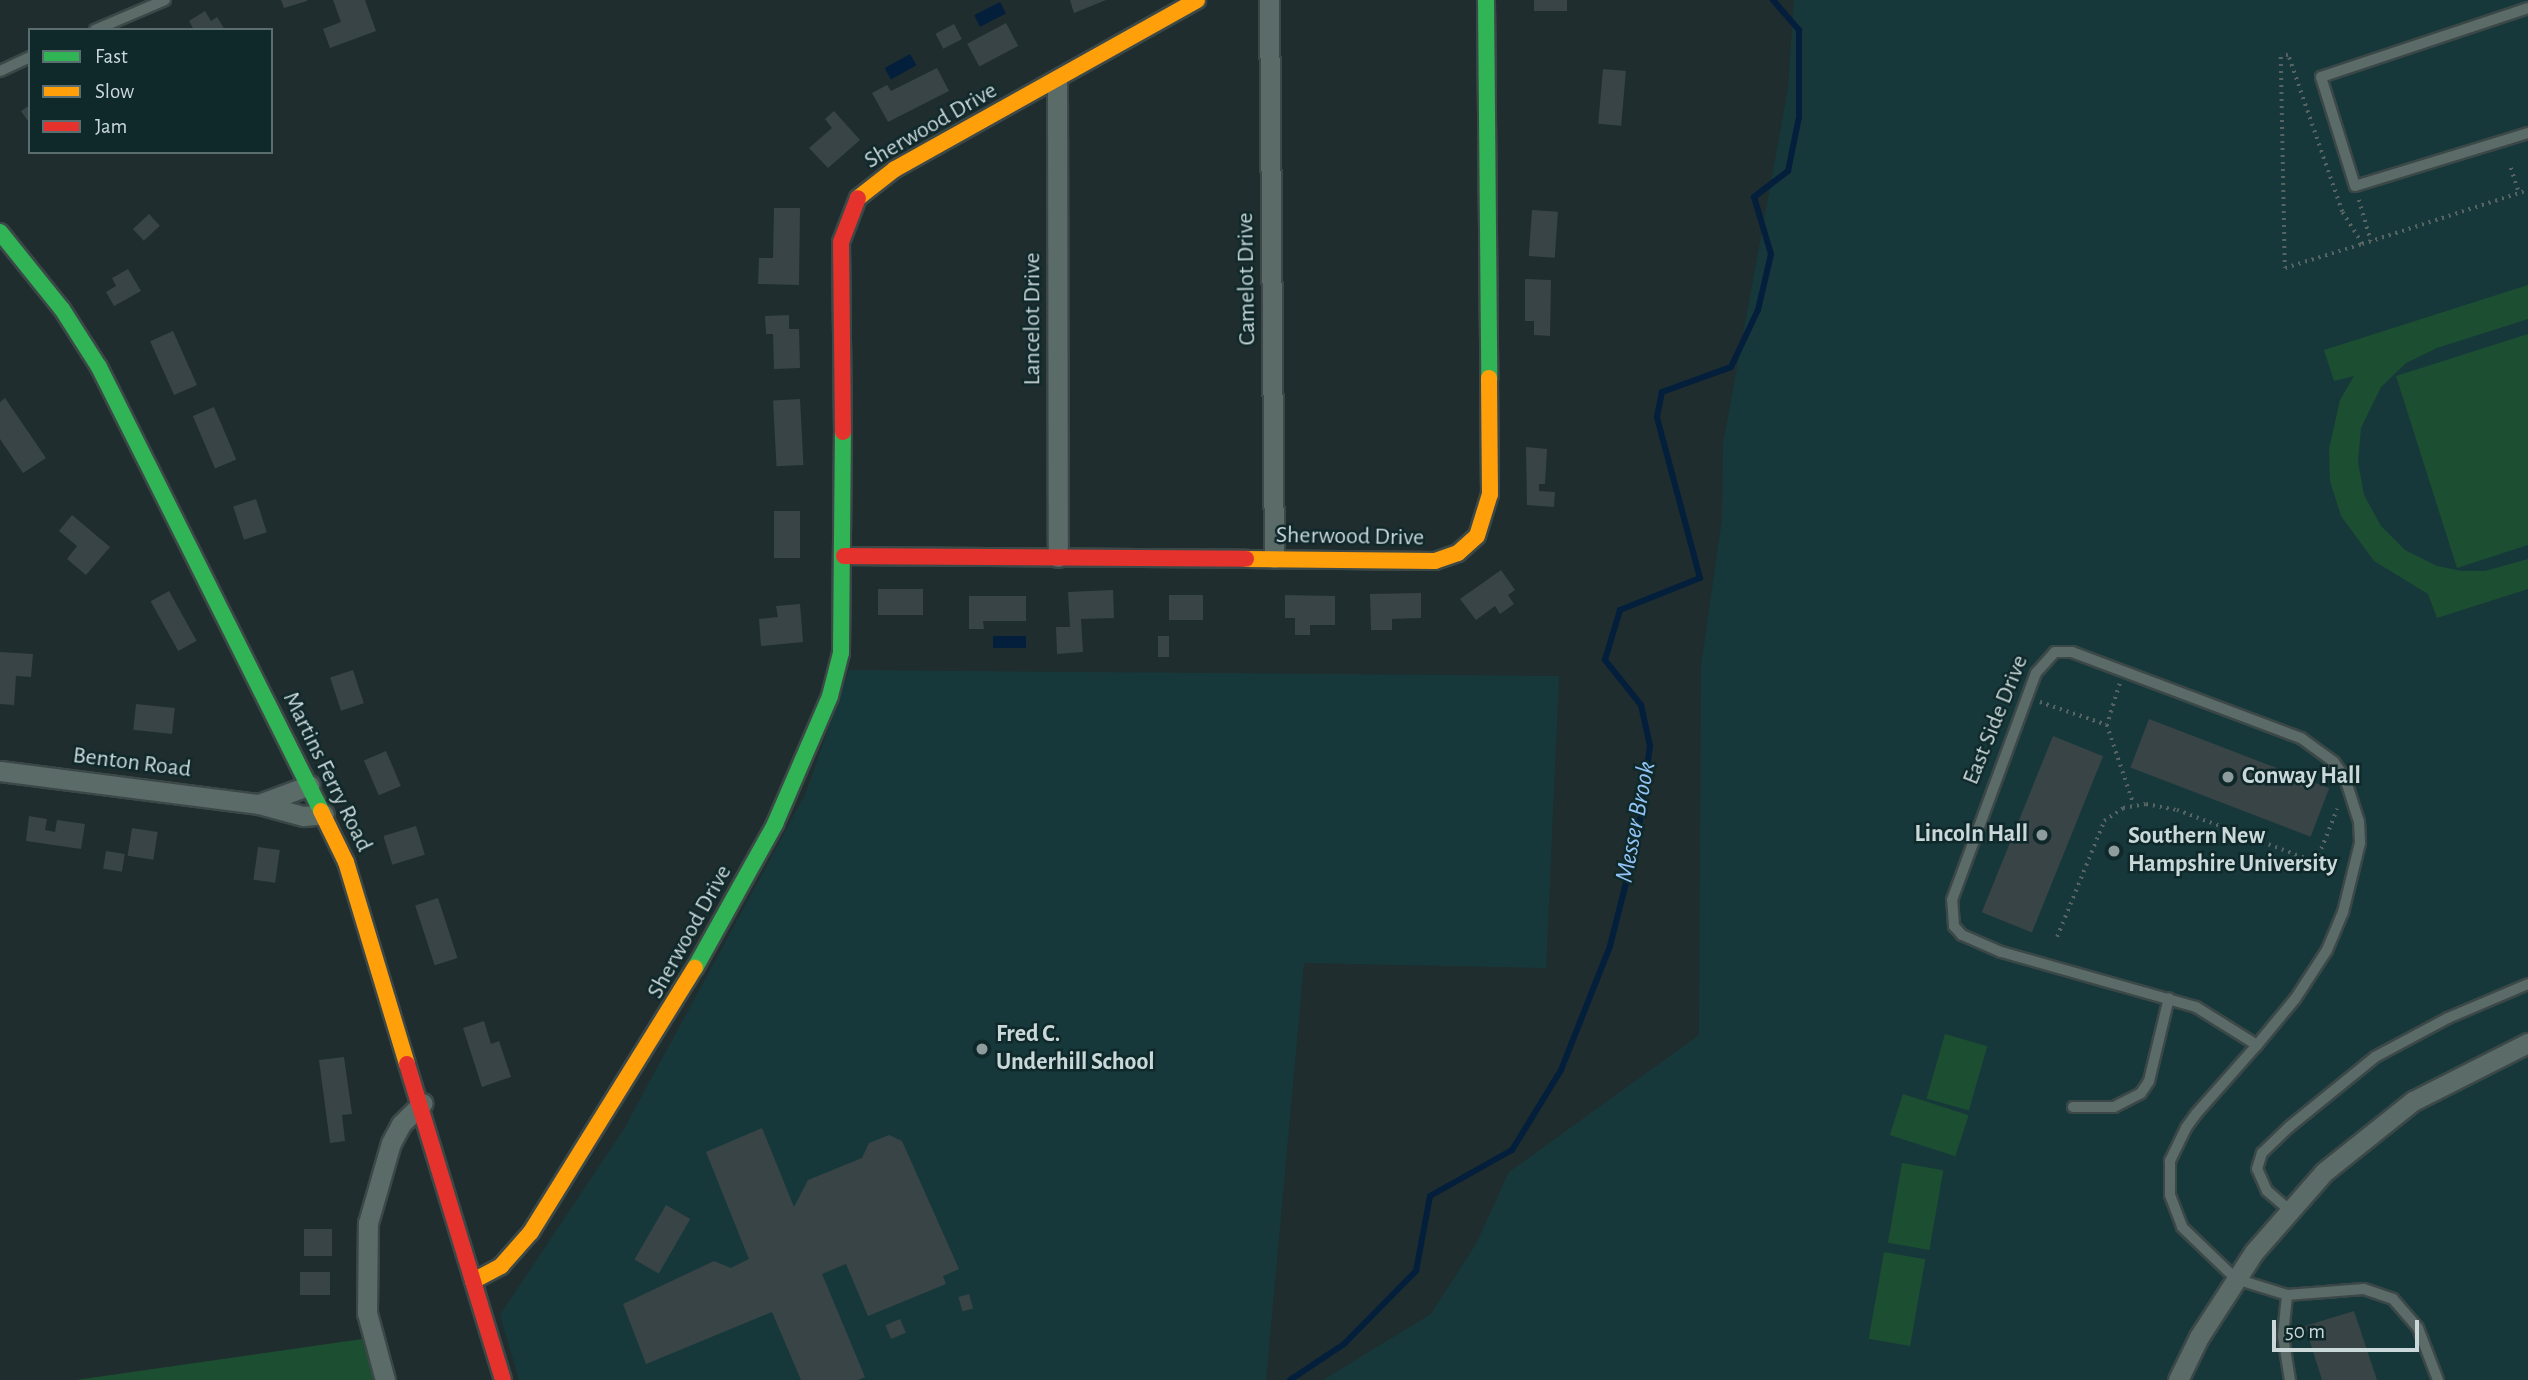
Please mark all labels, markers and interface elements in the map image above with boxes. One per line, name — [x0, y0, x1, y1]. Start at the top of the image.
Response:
legend — [28, 28, 273, 154]
text: Fast — [95, 46, 128, 67]
street label: Sherwood Drive — [860, 76, 1002, 176]
text: Slow — [95, 81, 134, 102]
text: Jam — [95, 116, 127, 137]
street label: Camelot Drive — [1231, 212, 1263, 346]
street label: Lancelot Drive — [1019, 253, 1047, 385]
street label: Sherwood Drive — [1276, 521, 1424, 553]
street label: East Side Drive — [1957, 651, 2035, 789]
street label: Martins Ferry Road — [276, 687, 378, 857]
street label: Benton Road — [71, 741, 193, 785]
water label: Messer Brook — [1609, 759, 1663, 885]
place label: Conway Hall — [2242, 763, 2361, 791]
marker: Conway Hall — [2220, 769, 2236, 785]
place label: Lincoln Hall — [1914, 821, 2028, 849]
place label: Southern New Hampshire University — [2128, 823, 2337, 879]
marker: Lincoln Hall — [2034, 827, 2050, 843]
marker: Southern New Hampshire University — [2106, 843, 2122, 859]
street label: Sherwood Drive — [641, 860, 739, 1004]
place label: Fred C. Underhill School — [996, 1021, 1155, 1077]
marker: Fred C. Underhill School — [974, 1041, 990, 1057]
scale bar — [2276, 1306, 2423, 1350]
text: 50 m — [2285, 1321, 2325, 1342]

